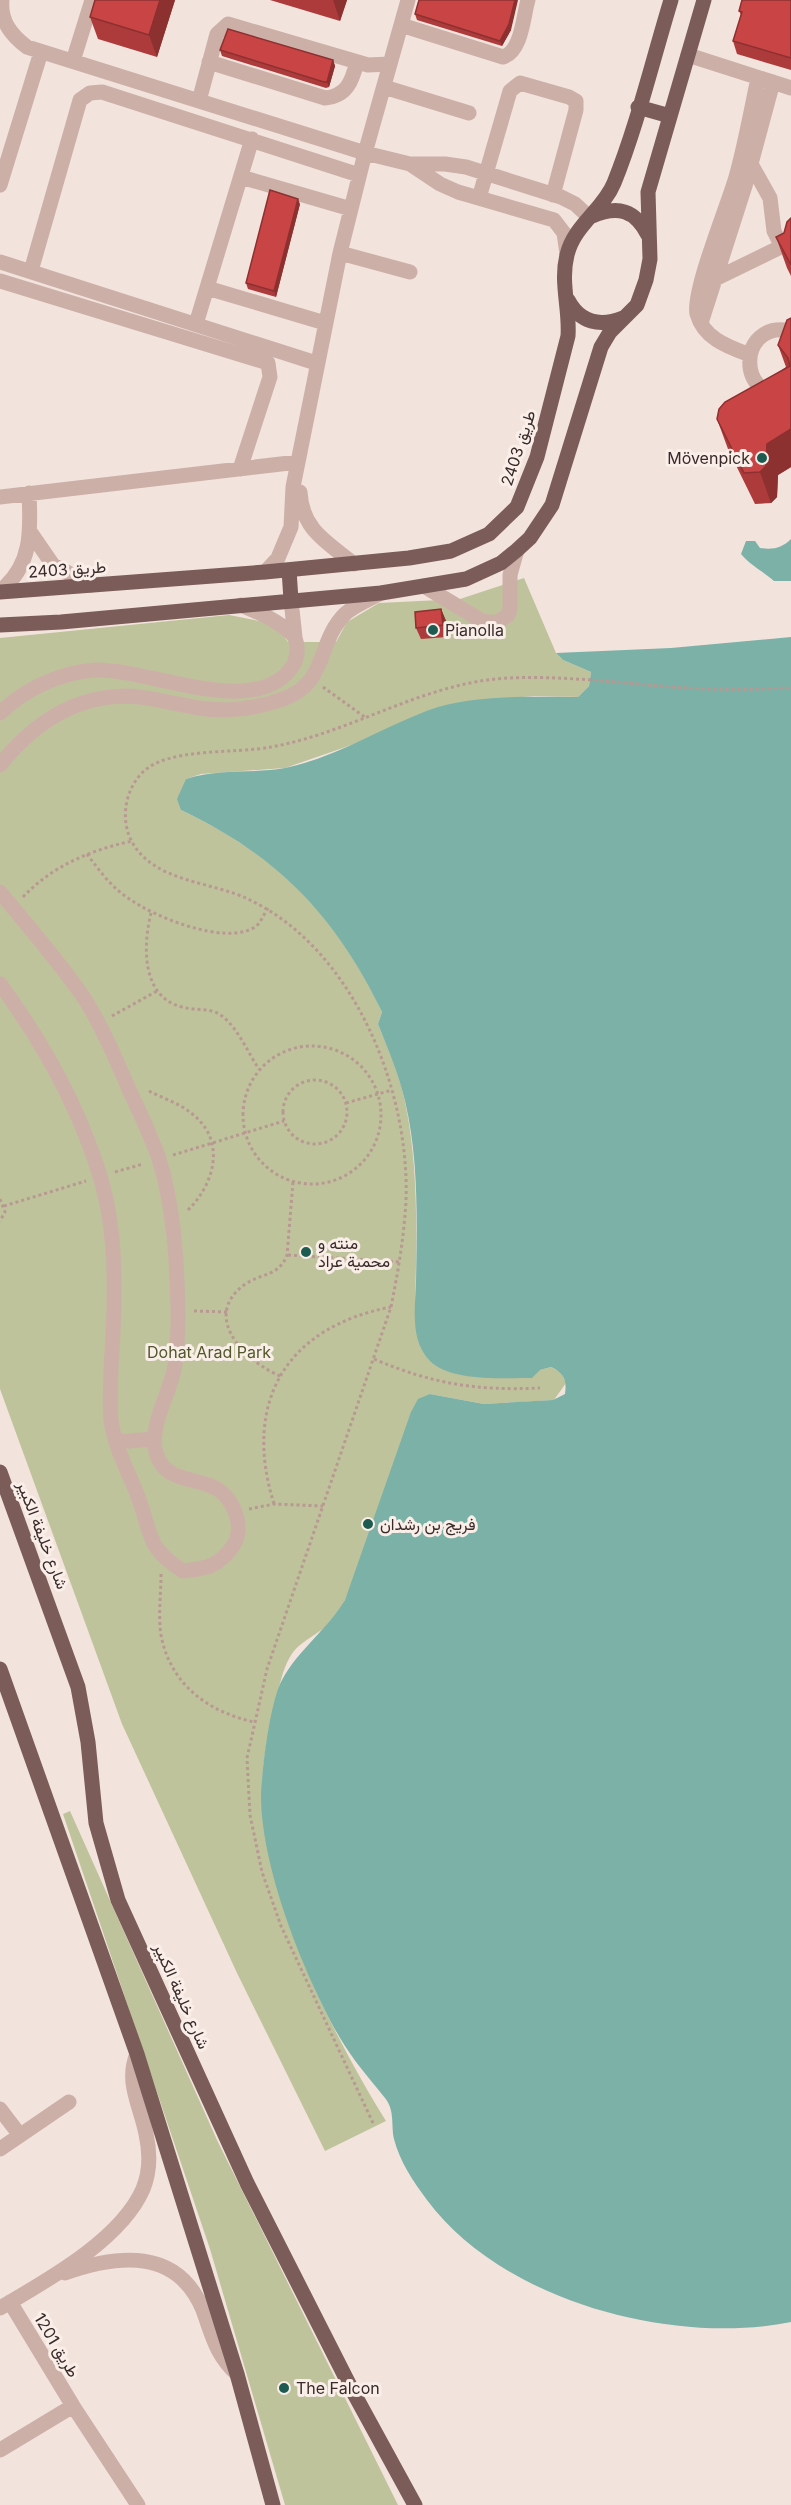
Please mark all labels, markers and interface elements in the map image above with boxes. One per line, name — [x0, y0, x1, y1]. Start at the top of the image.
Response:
street label: طريق 2403 — [496, 408, 541, 489]
place label: Mövenpick — [667, 448, 750, 468]
marker: Mövenpick — [755, 451, 769, 465]
street label: طريق 2403 — [27, 556, 107, 583]
place label: Pianolla — [445, 620, 504, 640]
marker: Pianolla — [426, 623, 440, 637]
place label: منته و محمية عراد — [318, 1233, 390, 1272]
marker: منته و محمية عراد — [299, 1245, 313, 1259]
park label: Dohat Arad Park — [147, 1342, 271, 1362]
street label: شارع خليفة الكبير — [11, 1477, 73, 1592]
place label: فريج بن رشدان — [380, 1514, 476, 1536]
marker: فريج بن رشدان — [361, 1517, 375, 1531]
street label: شارع خليفة الكبير — [148, 1939, 214, 2053]
street label: طريق 1201 — [29, 2309, 84, 2381]
place label: The Falcon — [296, 2378, 380, 2398]
marker: The Falcon — [277, 2381, 291, 2395]

